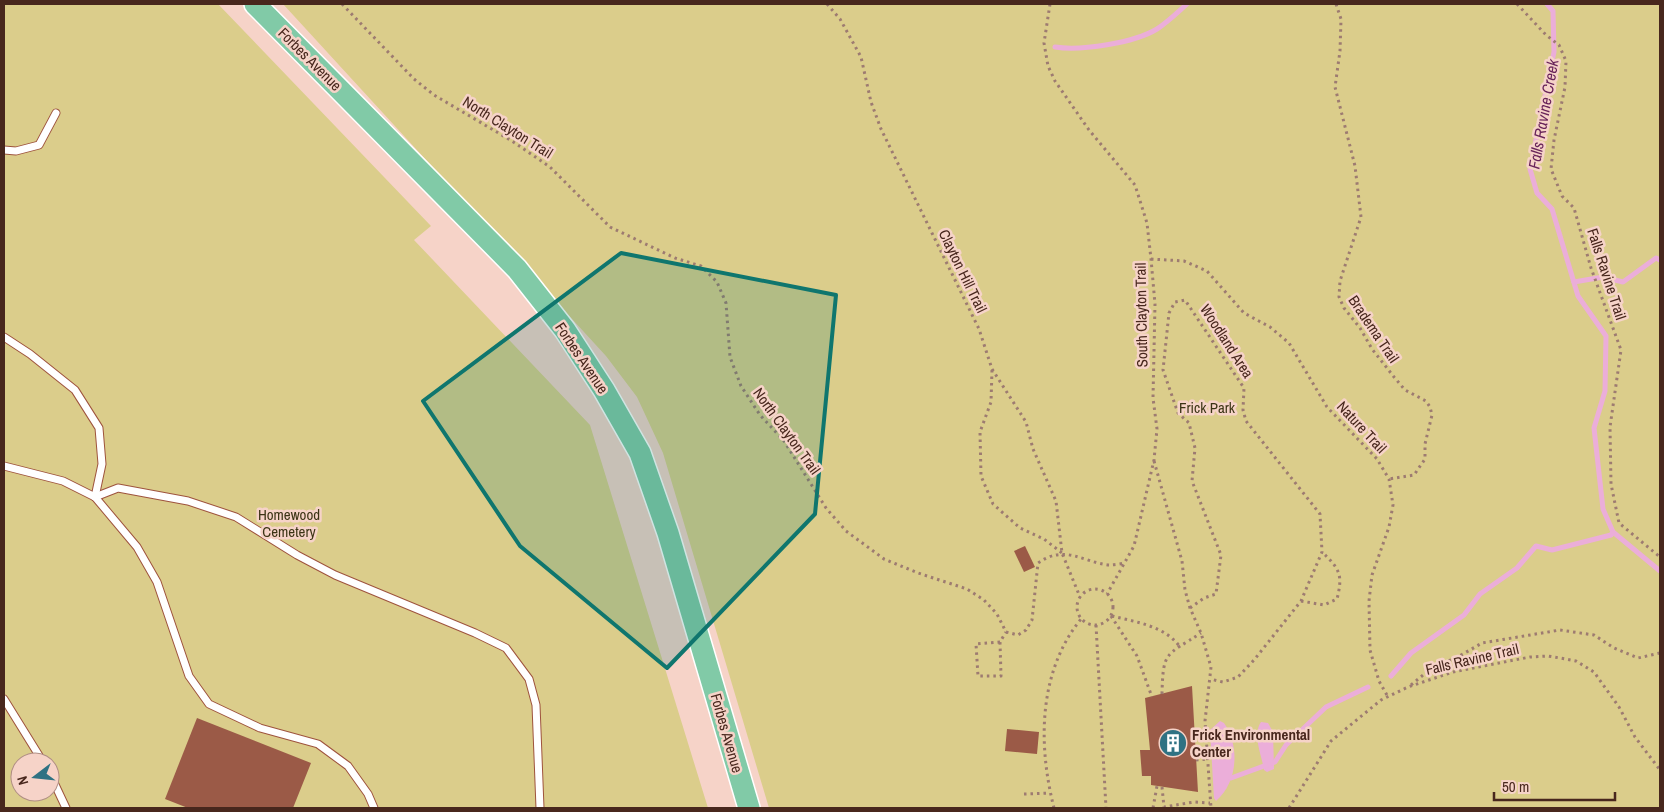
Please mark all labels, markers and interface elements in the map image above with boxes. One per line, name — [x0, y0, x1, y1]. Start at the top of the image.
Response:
street label: Forbes Avenue — [274, 23, 347, 96]
water label: Falls Ravine Creek — [1523, 57, 1564, 171]
street label: North Clayton Trail — [459, 91, 557, 163]
street label: Clayton Hill Trail — [934, 226, 992, 316]
street label: Falls Ravine Trail — [1582, 226, 1632, 322]
street label: South Clayton Trail — [1130, 263, 1152, 367]
street label: Bradema Trail — [1344, 291, 1404, 367]
street label: Woodland Area — [1195, 300, 1259, 382]
street label: Forbes Avenue — [550, 318, 614, 398]
street label: North Clayton Trail — [748, 383, 826, 479]
street label: Nature Trail — [1332, 396, 1392, 458]
park label: Frick Park — [1179, 397, 1236, 418]
park label: Homewood Cemetery — [258, 504, 320, 542]
street label: Falls Ravine Trail — [1423, 638, 1521, 680]
street label: Forbes Avenue — [706, 691, 748, 775]
place label: Frick Environmental Center — [1192, 724, 1310, 762]
building icon: Frick Environmental Center — [1158, 728, 1188, 758]
north arrow — [10, 752, 60, 802]
scale bar — [1494, 770, 1615, 802]
text: N — [13, 774, 32, 787]
text: 50 m — [1502, 776, 1529, 797]

